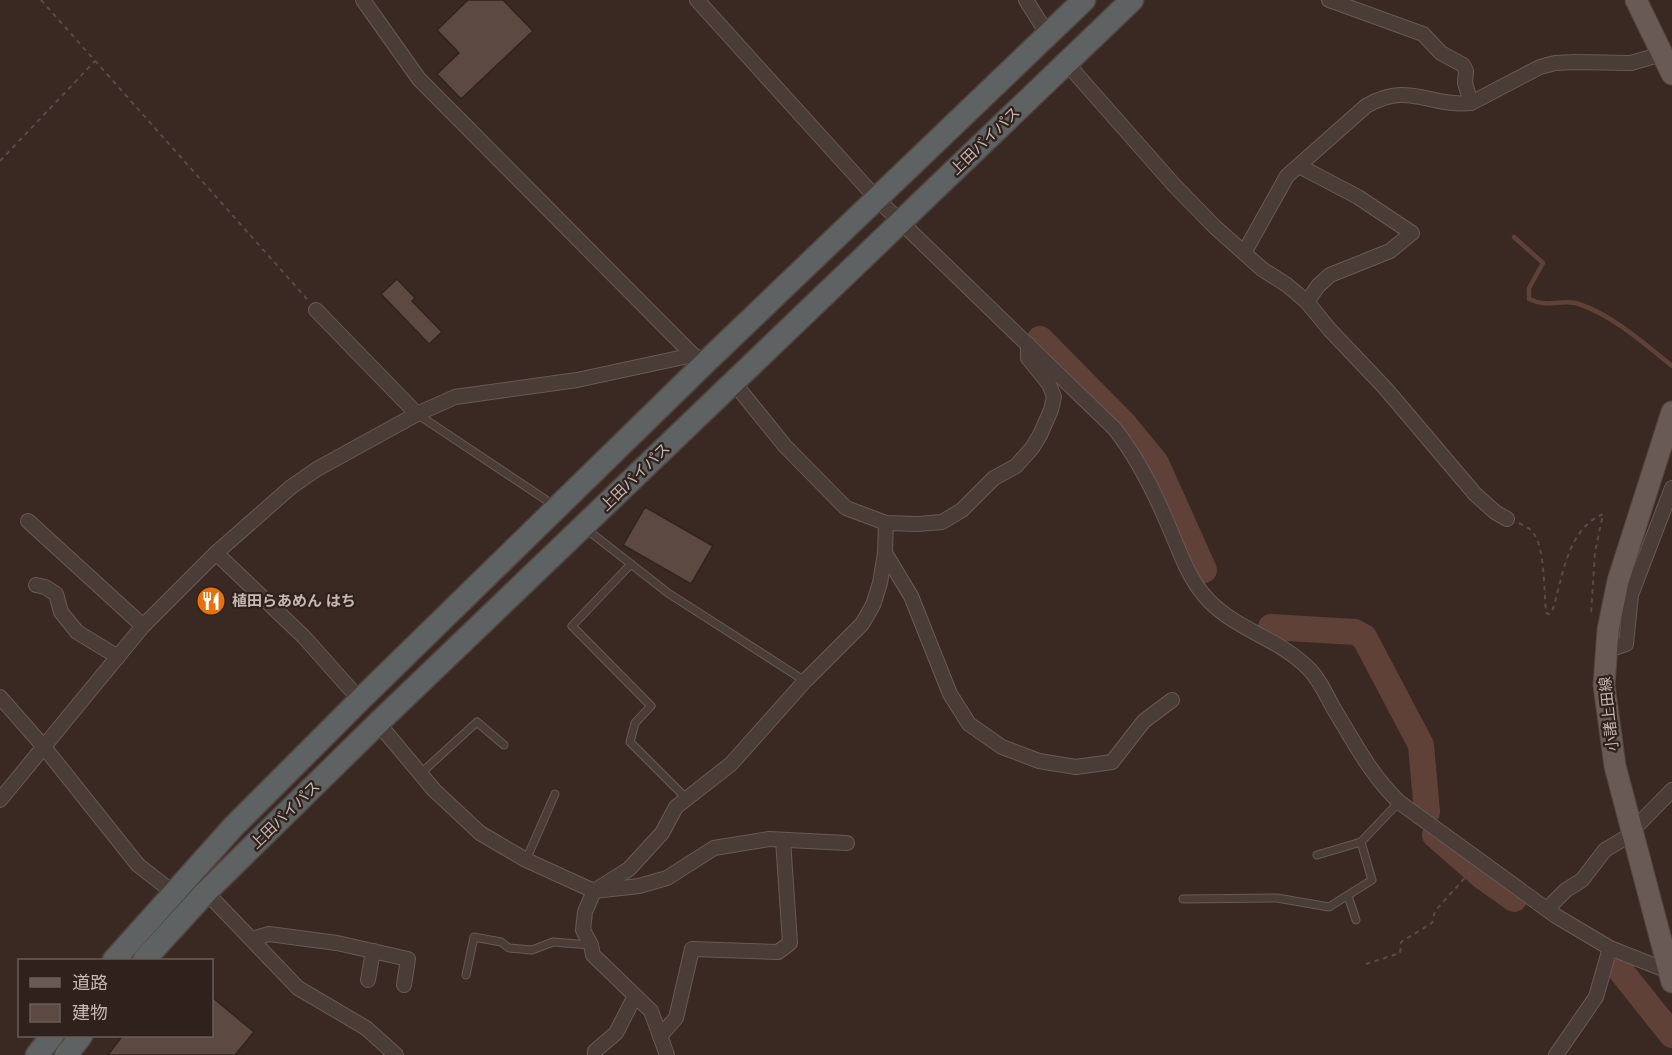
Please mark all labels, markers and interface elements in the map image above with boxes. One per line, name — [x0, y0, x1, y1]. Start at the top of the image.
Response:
street label: 上田バイパス — [946, 103, 1024, 179]
street label: 上田バイパス — [596, 439, 674, 515]
restaurant icon: 植田らあめん はち — [195, 585, 227, 617]
place label: 植田らあめん はち — [232, 591, 356, 610]
street label: 小諸上田線 — [1595, 676, 1622, 752]
street label: 上田バイパス — [246, 777, 324, 853]
legend — [18, 959, 213, 1037]
text: 道路 — [72, 971, 108, 994]
text: 建物 — [72, 1001, 108, 1024]

